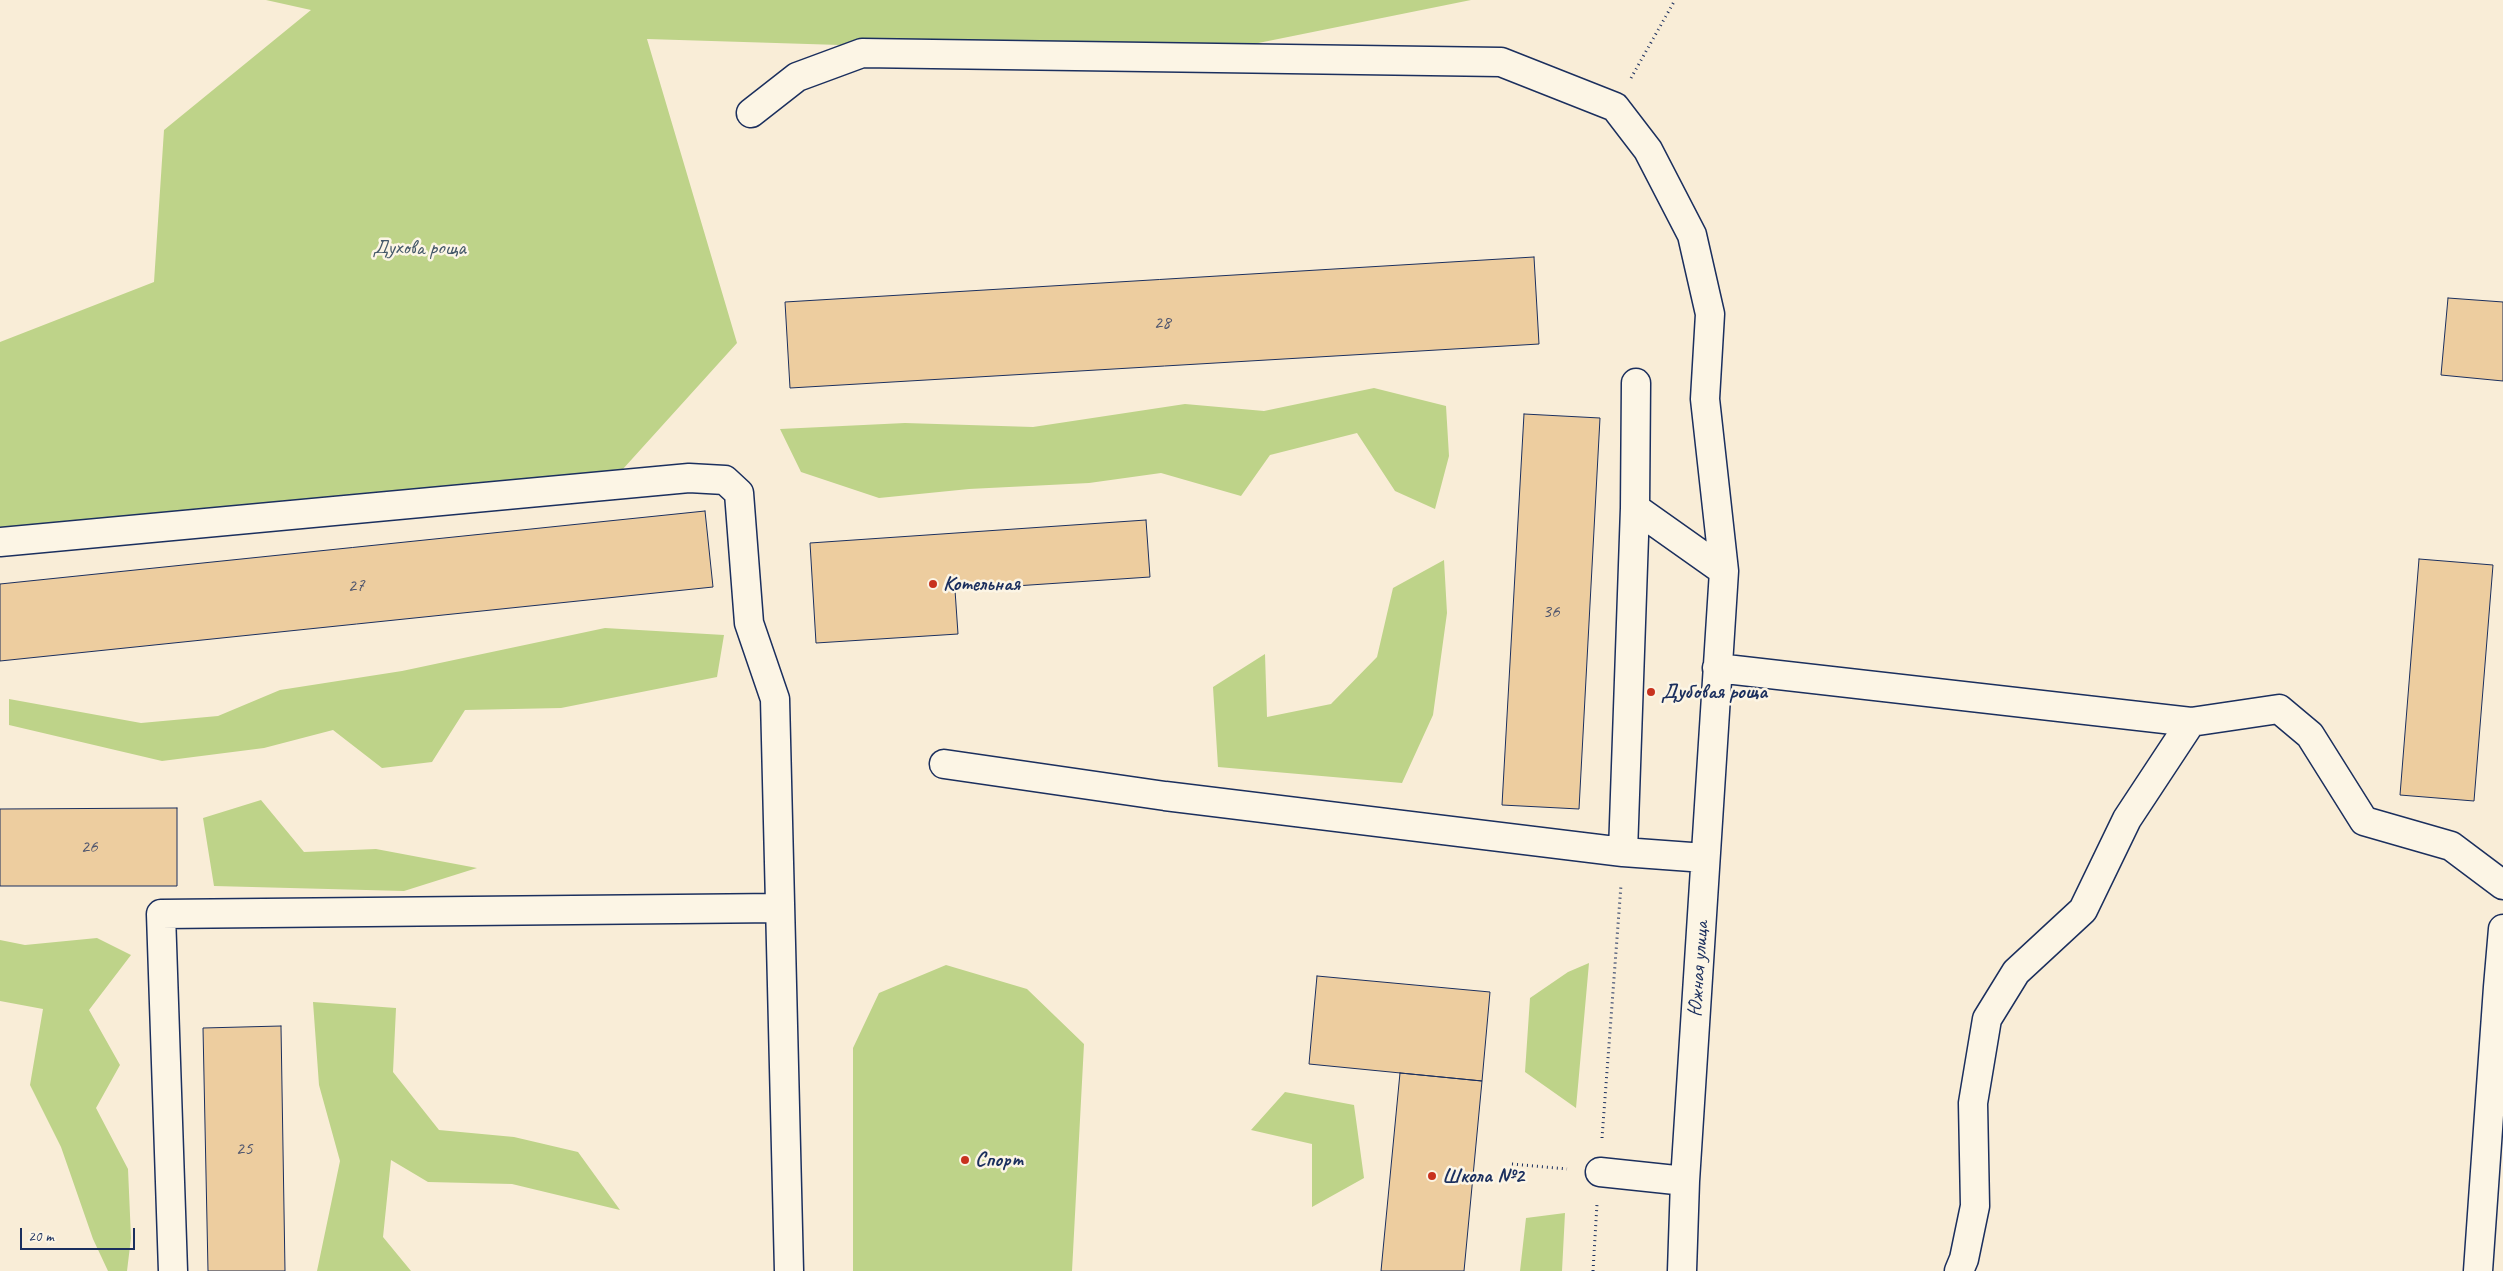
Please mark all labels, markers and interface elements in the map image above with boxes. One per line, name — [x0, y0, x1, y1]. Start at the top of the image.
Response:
park label: Духова роща — [372, 235, 466, 261]
house number: 28 — [1153, 312, 1171, 334]
place label: Котельная — [943, 571, 1020, 597]
house number: 27 — [347, 575, 365, 597]
marker: Котельная — [927, 578, 939, 590]
house number: 36 — [1542, 601, 1560, 623]
place label: Дубовая роща — [1661, 679, 1767, 705]
marker: Дубовая роща — [1645, 686, 1657, 698]
house number: 26 — [80, 836, 98, 858]
street label: Южная улица — [1683, 920, 1715, 1018]
house number: 25 — [235, 1138, 253, 1160]
place label: Спорт — [975, 1147, 1023, 1173]
marker: Спорт — [959, 1154, 971, 1166]
place label: Школа №2 — [1442, 1163, 1524, 1189]
marker: Школа №2 — [1426, 1170, 1438, 1182]
scale bar — [22, 1218, 138, 1250]
text: 20 m — [28, 1227, 54, 1246]

